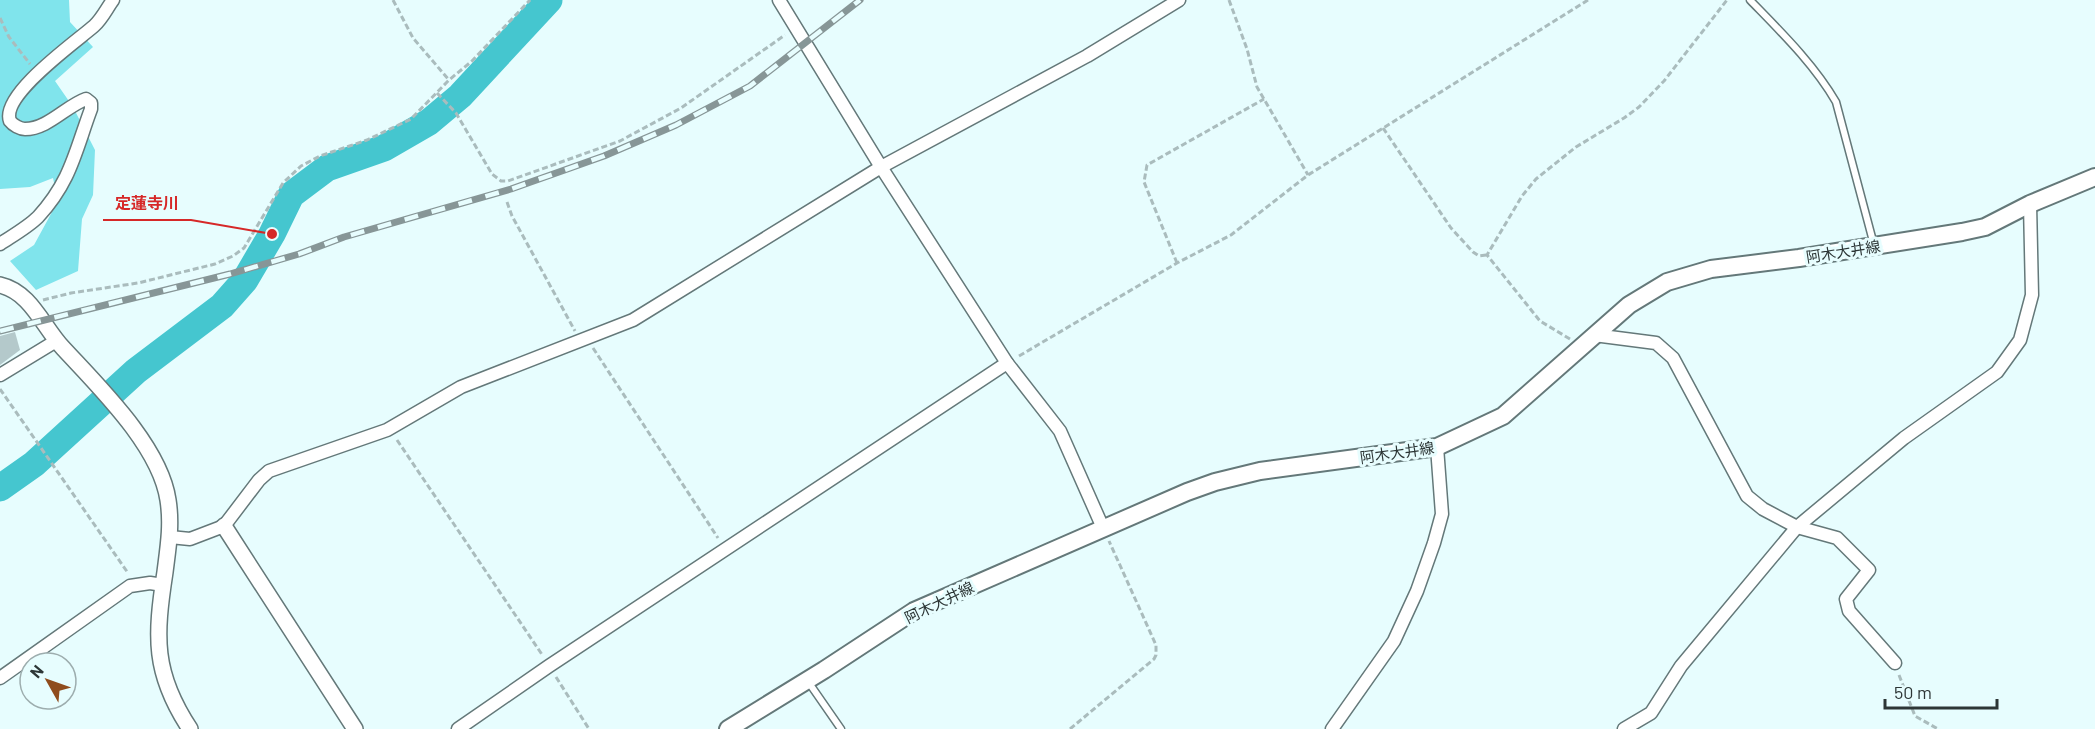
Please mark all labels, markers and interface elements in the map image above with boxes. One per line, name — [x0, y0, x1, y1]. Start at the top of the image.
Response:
callout: 定蓮寺川 — [103, 186, 191, 220]
text: 定蓮寺川 — [115, 193, 179, 212]
street label: 阿木大井線 — [1805, 236, 1881, 266]
street label: 阿木大井線 — [1359, 438, 1435, 466]
street label: 阿木大井線 — [901, 577, 977, 627]
north arrow — [18, 651, 78, 711]
text: N — [25, 661, 47, 681]
scale bar — [1885, 672, 1998, 710]
text: 50 m — [1894, 681, 1932, 703]

